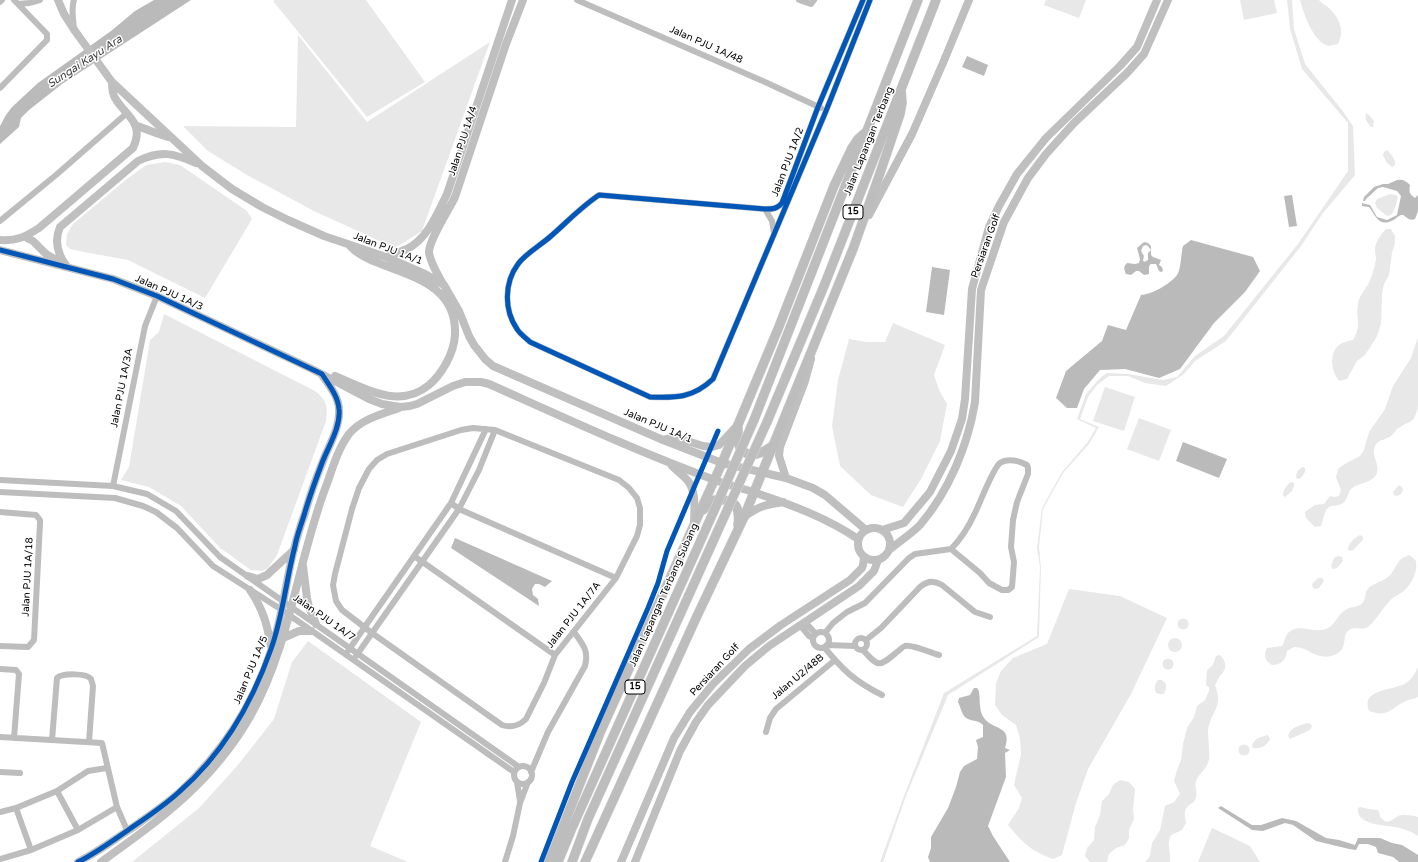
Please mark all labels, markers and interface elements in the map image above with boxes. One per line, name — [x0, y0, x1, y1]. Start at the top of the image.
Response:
street label: Jalan PJU 1A/48 — [668, 23, 744, 67]
water label: Sungai Kayu Ara — [45, 33, 125, 91]
street label: Jalan Lapangan Terbang — [842, 85, 896, 197]
street label: Jalan PJU 1A/4 — [446, 105, 480, 177]
street label: Jalan PJU 1A/2 — [769, 126, 807, 198]
road number: 15 — [843, 205, 863, 219]
street label: Persiaran Golf — [969, 212, 1003, 280]
street label: Jalan PJU 1A/1 — [352, 230, 424, 268]
street label: Jalan PJU 1A/3 — [133, 273, 205, 313]
street label: Jalan PJU 1A/3A — [108, 347, 136, 429]
street label: Jalan PJU 1A/1 — [622, 406, 694, 446]
street label: Jalan Lapangan Terbang Subang — [627, 522, 701, 668]
street label: Jalan PJU 1A/18 — [20, 537, 36, 617]
street label: Jalan PJU 1A/7A — [544, 580, 604, 650]
street label: Jalan PJU 1A/7 — [291, 592, 357, 644]
street label: Jalan PJU 1A/5 — [231, 634, 271, 706]
street label: Persiaran Golf — [688, 641, 742, 699]
street label: Jalan U2/48B — [770, 652, 826, 702]
road number: 15 — [625, 680, 645, 694]

